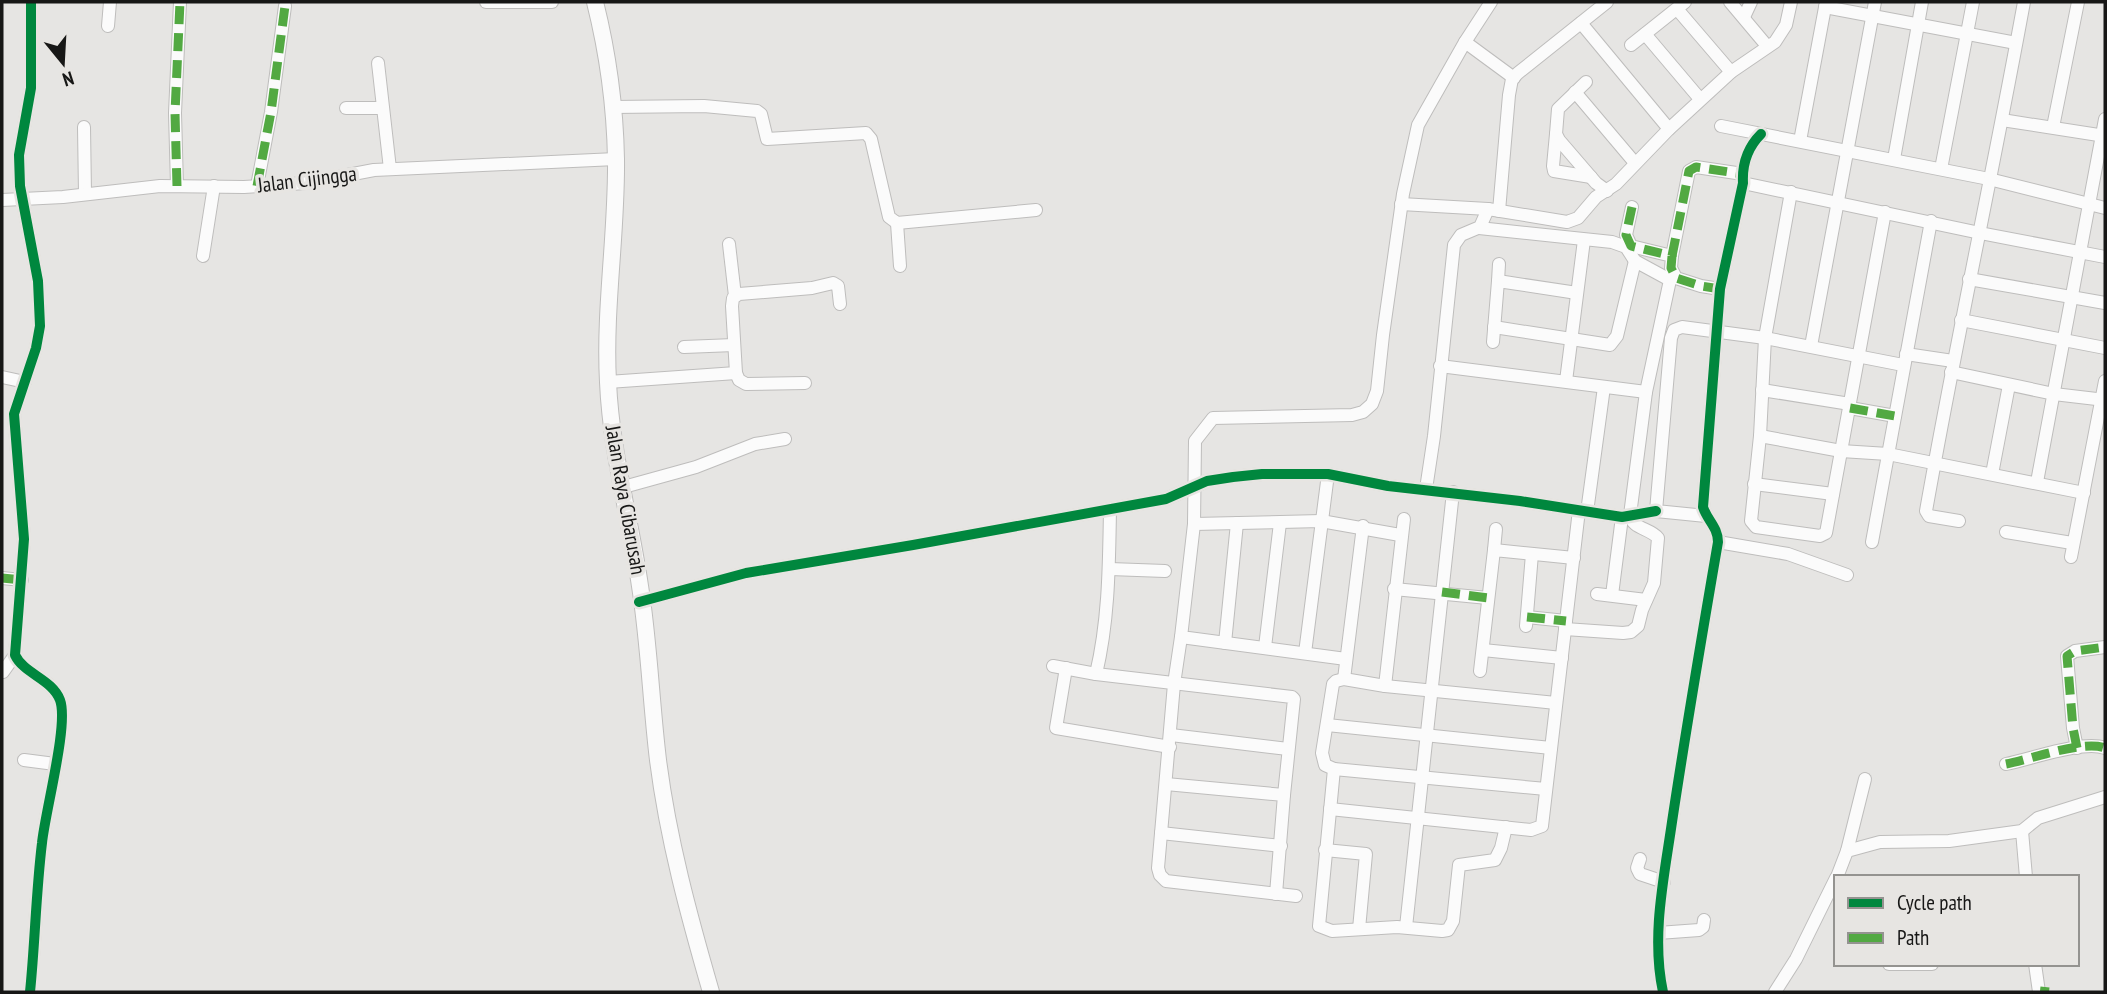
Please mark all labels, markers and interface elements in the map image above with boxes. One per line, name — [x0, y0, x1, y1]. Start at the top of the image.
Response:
north arrow — [28, 28, 98, 98]
text: N — [60, 66, 77, 92]
street label: Jalan Cijingga — [255, 160, 358, 199]
street label: Jalan Raya Cibarusah — [599, 422, 652, 577]
legend — [1834, 875, 2079, 966]
text: Cycle path — [1897, 889, 1972, 916]
text: Path — [1897, 924, 1929, 951]

